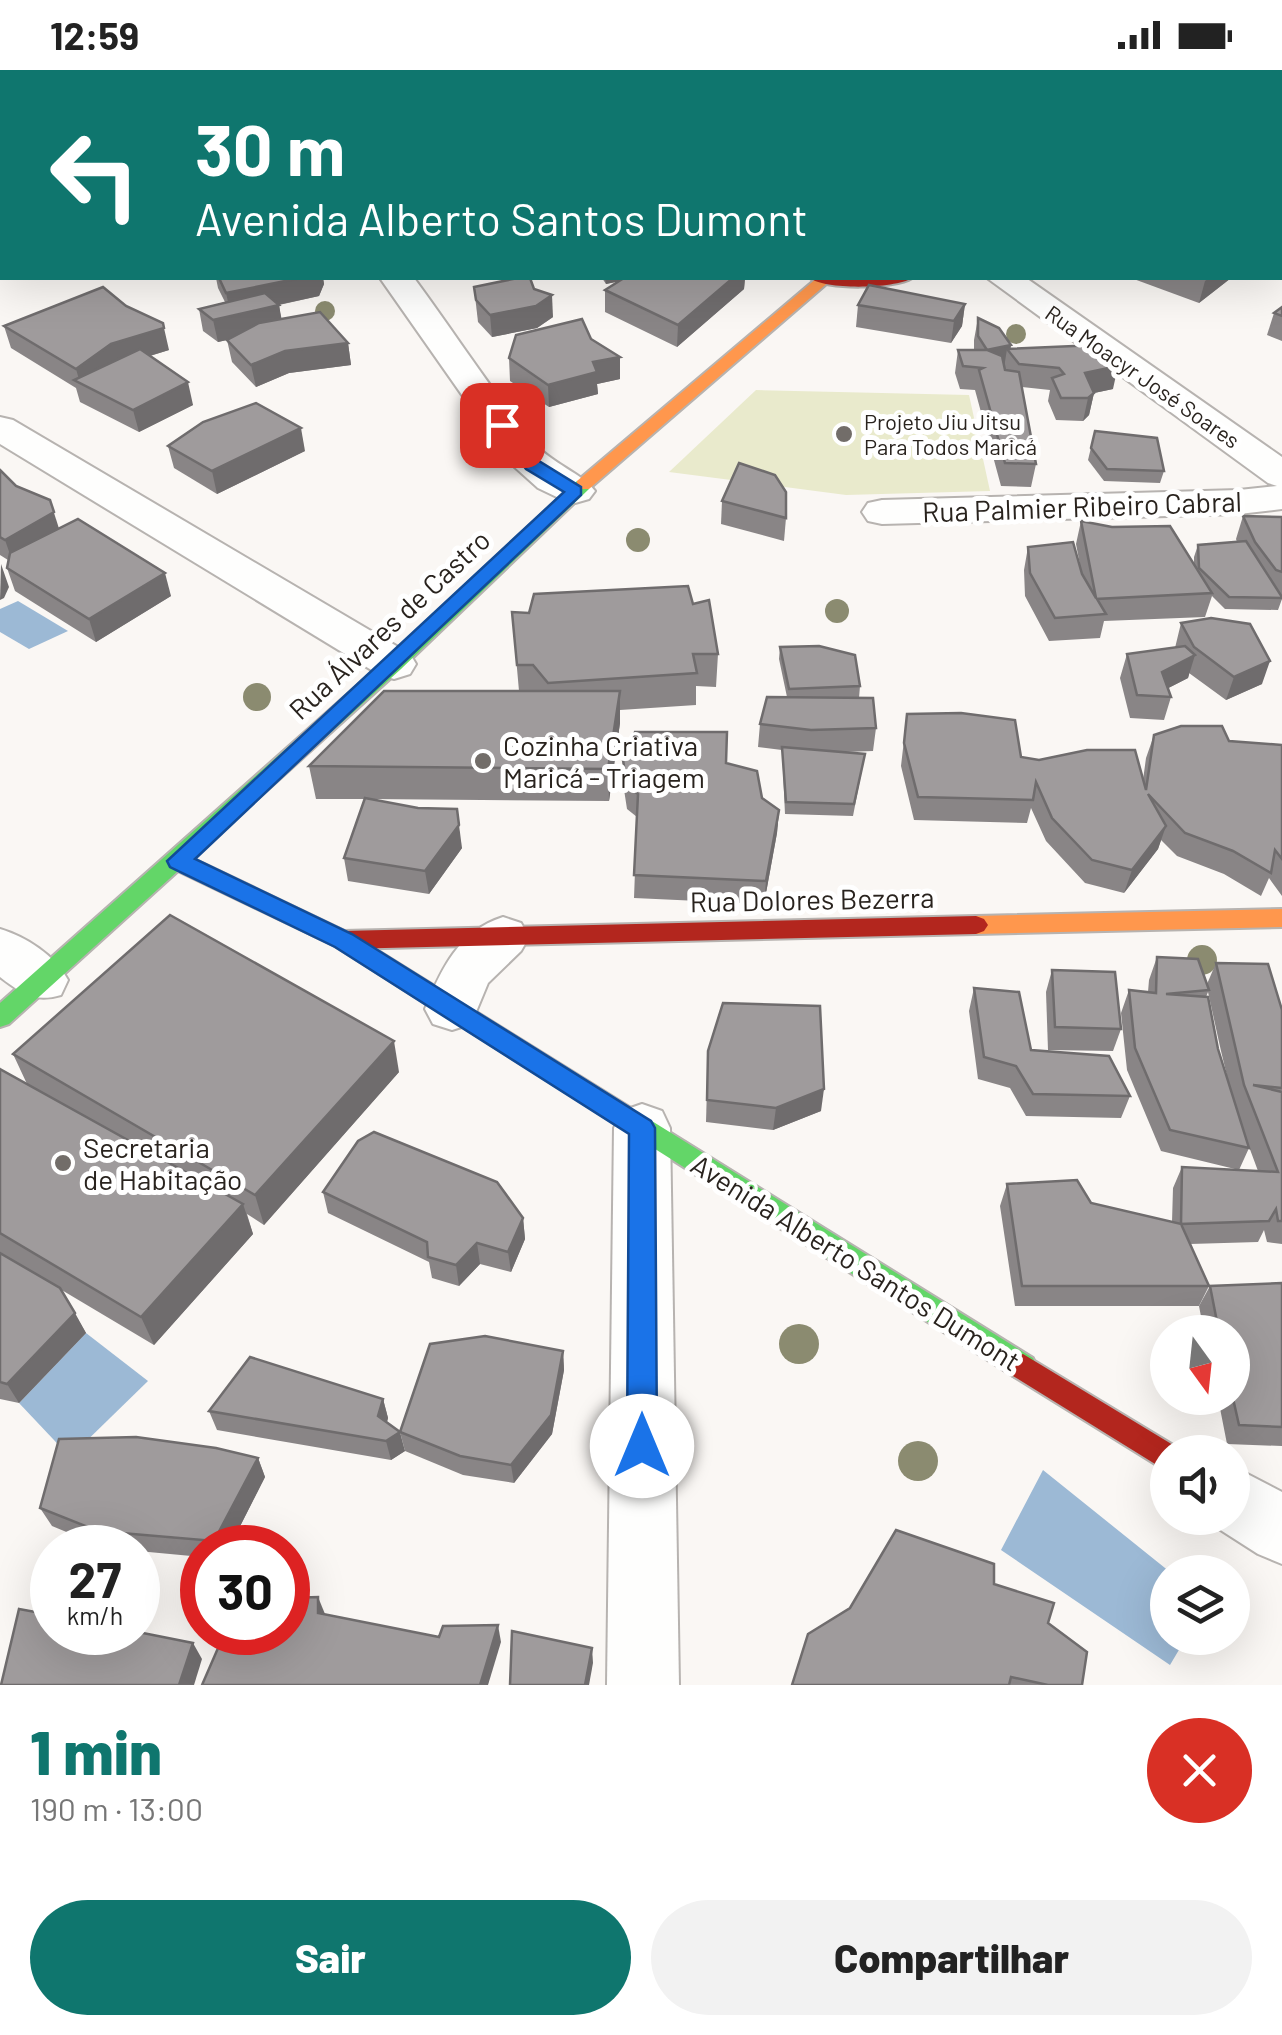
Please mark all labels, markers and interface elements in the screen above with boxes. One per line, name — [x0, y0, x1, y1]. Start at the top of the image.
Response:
text: 12:59 — [50, 12, 139, 58]
text: 30 m — [195, 106, 345, 190]
icon: left — [30, 110, 160, 240]
text: Avenida Alberto Santos Dumont — [195, 191, 808, 245]
street label: Rua Moacyr José Soares — [1041, 299, 1245, 453]
pin — [460, 383, 545, 468]
icon: arrive — [475, 398, 530, 453]
place label: Projeto Jiu Jitsu Para Todos Maricá — [864, 408, 1037, 459]
marker: Projeto Jiu Jitsu Para Todos Maricá — [833, 423, 855, 445]
street label: Rua Palmier Ribeiro Cabral — [922, 483, 1242, 529]
street label: Rua Álvares de Castro — [281, 522, 497, 726]
place label: Cozinha Criativa Maricá - Triagem — [503, 728, 705, 794]
marker: Cozinha Criativa Maricá - Triagem — [472, 750, 494, 772]
street label: Rua Dolores Bezerra — [689, 880, 935, 918]
place label: Secretaria de Habitação — [83, 1130, 242, 1196]
street label: Avenida Alberto Santos Dumont — [685, 1147, 1027, 1377]
marker: Secretaria de Habitação — [52, 1152, 74, 1174]
north arrow — [1150, 1315, 1250, 1415]
map controls — [1150, 1315, 1250, 1655]
position arrow — [590, 1394, 694, 1498]
button: sound — [1150, 1435, 1250, 1535]
speed limit sign: 30 — [180, 1525, 310, 1655]
text: 27 — [69, 1548, 121, 1608]
button: layers — [1150, 1555, 1250, 1655]
text: km/h — [67, 1600, 123, 1630]
text: 1 min — [30, 1715, 162, 1787]
button: close — [1147, 1718, 1252, 1823]
text: 190 m · 13:00 — [30, 1789, 203, 1827]
button: Sair — [30, 1900, 631, 2015]
button: Compartilhar — [651, 1900, 1252, 2015]

